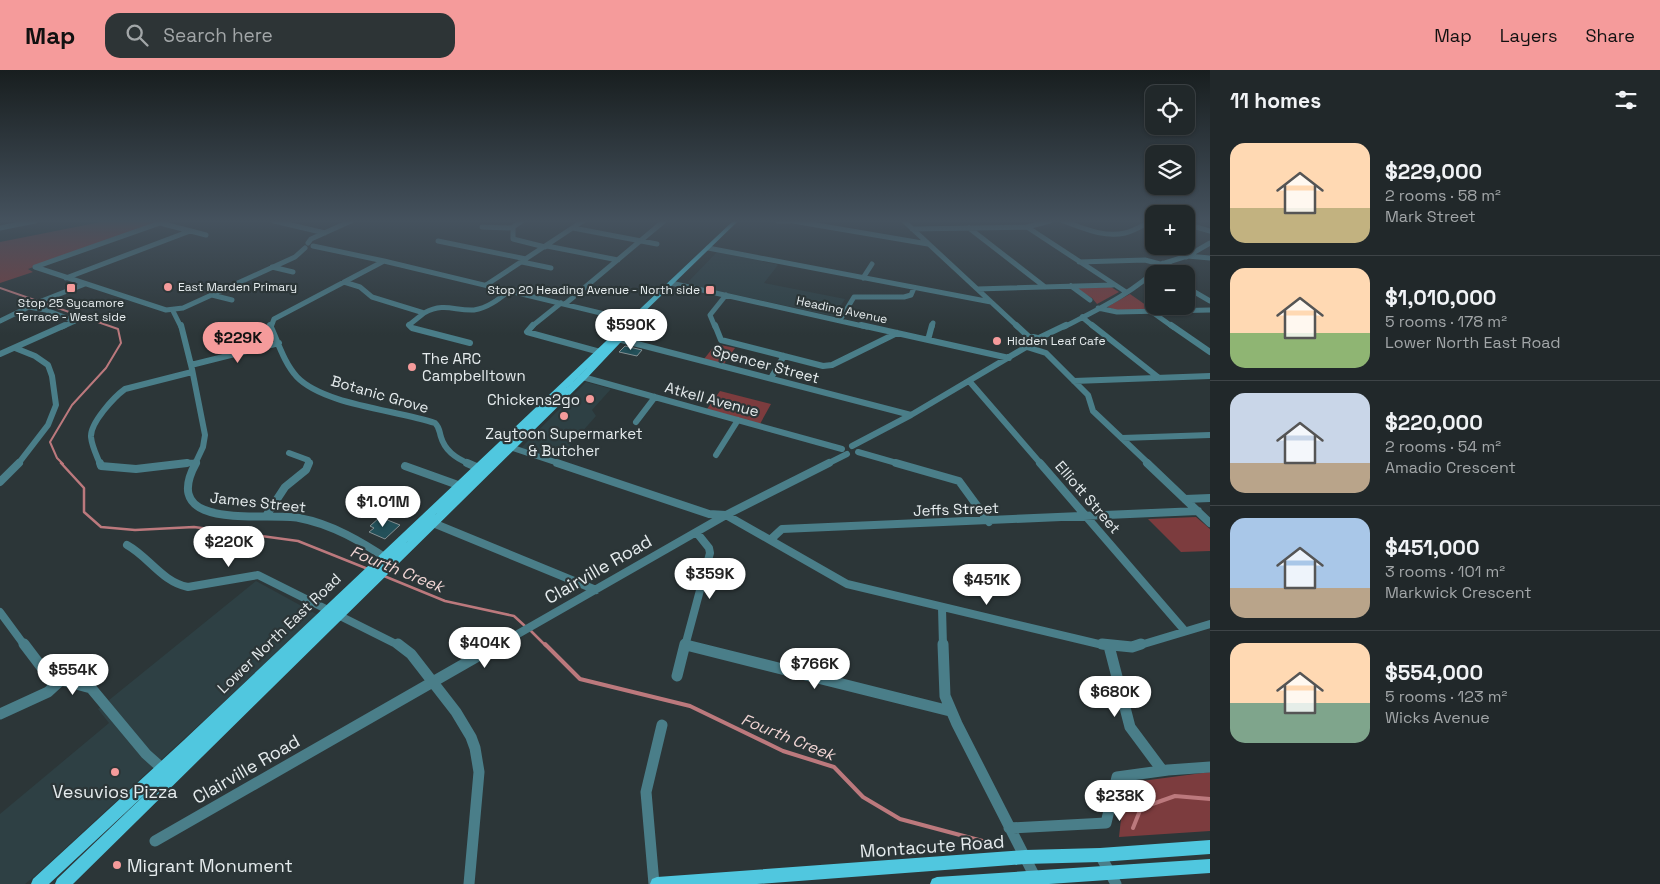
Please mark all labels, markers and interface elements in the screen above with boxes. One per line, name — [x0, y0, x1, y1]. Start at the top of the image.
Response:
search box — [105, 13, 455, 58]
text: Map — [25, 20, 75, 51]
icon: search — [123, 21, 151, 49]
text: Search here — [163, 23, 273, 48]
text: Map — [1434, 24, 1472, 47]
text: Layers — [1500, 24, 1557, 47]
text: Share — [1585, 24, 1635, 47]
map controls — [1145, 85, 1195, 315]
button: locate — [1145, 85, 1195, 135]
icon: filters — [1612, 86, 1640, 114]
text: 11 homes — [1230, 87, 1321, 114]
button: layers — [1145, 145, 1195, 195]
text: $229,000 — [1385, 158, 1482, 185]
icon: home — [1270, 163, 1330, 223]
text: 2 rooms · 58 m² — [1385, 185, 1501, 206]
button: + — [1145, 205, 1195, 255]
text: Mark Street — [1385, 206, 1476, 227]
button: − — [1145, 265, 1195, 315]
place label: East Marden Primary — [178, 279, 297, 295]
marker: East Marden Primary — [162, 281, 174, 293]
marker: Stop 25 Sycamore Terrace - West side — [65, 282, 77, 294]
place label: Stop 20 Heading Avenue - North side — [487, 282, 700, 298]
marker: Stop 20 Heading Avenue - North side — [704, 284, 716, 296]
text: $1,010,000 — [1385, 284, 1496, 311]
icon: home — [1270, 288, 1330, 348]
street label: Heading Avenue — [795, 293, 889, 327]
place label: Stop 25 Sycamore Terrace - West side — [16, 295, 126, 325]
pin: $590K — [596, 308, 666, 351]
text: 5 rooms · 178 m² — [1385, 311, 1507, 332]
text: $590K — [606, 314, 656, 335]
pin: $229K — [203, 322, 273, 364]
text: $229K — [214, 327, 262, 348]
text: Lower North East Road — [1385, 332, 1561, 353]
place label: Hidden Leaf Cafe — [1007, 333, 1106, 349]
marker: Hidden Leaf Cafe — [991, 335, 1003, 347]
street label: Spencer Street — [710, 341, 822, 387]
place label: The ARC Campbelltown — [422, 349, 526, 385]
marker: The ARC Campbelltown — [406, 361, 418, 373]
street label: Botanic Grove — [329, 371, 431, 417]
street label: Atkell Avenue — [663, 377, 761, 421]
place label: Chickens2go — [487, 390, 580, 409]
marker: Chickens2go — [584, 393, 596, 405]
text: $220,000 — [1385, 409, 1483, 436]
marker: Zaytoon Supermarket & Butcher — [558, 410, 570, 422]
icon: home — [1270, 413, 1330, 473]
place label: Zaytoon Supermarket & Butcher — [485, 424, 643, 460]
text: 2 rooms · 54 m² — [1385, 436, 1501, 457]
street label: Elliott Street — [1051, 457, 1125, 537]
text: Amadio Crescent — [1385, 457, 1516, 478]
pin: $1.01M — [342, 486, 424, 528]
street label: James Street — [209, 488, 307, 517]
text: $1.01M — [356, 491, 410, 512]
street label: Jeffs Street — [913, 498, 999, 520]
pin: $220K — [194, 526, 264, 568]
street label: Clairville Road — [540, 529, 656, 609]
text: $220K — [204, 531, 254, 552]
text: $451,000 — [1385, 534, 1480, 561]
icon: home — [1270, 538, 1330, 598]
water label: Fourth Creek — [347, 541, 449, 598]
pin: $359K — [675, 558, 745, 600]
text: 3 rooms · 101 m² — [1385, 561, 1505, 582]
text: $359K — [686, 563, 734, 584]
pin: $451K — [952, 564, 1022, 606]
street label: Lower North East Road — [213, 569, 345, 697]
text: $451K — [964, 569, 1010, 590]
text: Markwick Crescent — [1385, 582, 1532, 603]
pin: $404K — [450, 626, 520, 669]
text: $404K — [460, 632, 510, 653]
pin: $766K — [780, 648, 850, 690]
text: $766K — [791, 653, 839, 674]
pin: $554K — [38, 654, 108, 696]
text: $554K — [48, 659, 98, 680]
text: $554,000 — [1385, 659, 1483, 686]
icon: home — [1270, 663, 1330, 723]
pin: $680K — [1080, 676, 1150, 718]
text: $680K — [1090, 681, 1140, 702]
text: 5 rooms · 123 m² — [1385, 686, 1507, 707]
text: Wicks Avenue — [1385, 707, 1490, 728]
water label: Fourth Creek — [738, 709, 840, 766]
street label: Clairville Road — [188, 729, 304, 809]
marker: Vesuvios Pizza — [109, 766, 121, 778]
place label: Vesuvios Pizza — [52, 780, 178, 803]
pin: $238K — [1085, 780, 1155, 822]
text: $238K — [1096, 785, 1144, 806]
street label: Montacute Road — [859, 829, 1005, 863]
place label: Migrant Monument — [127, 854, 293, 877]
marker: Migrant Monument — [111, 859, 123, 871]

